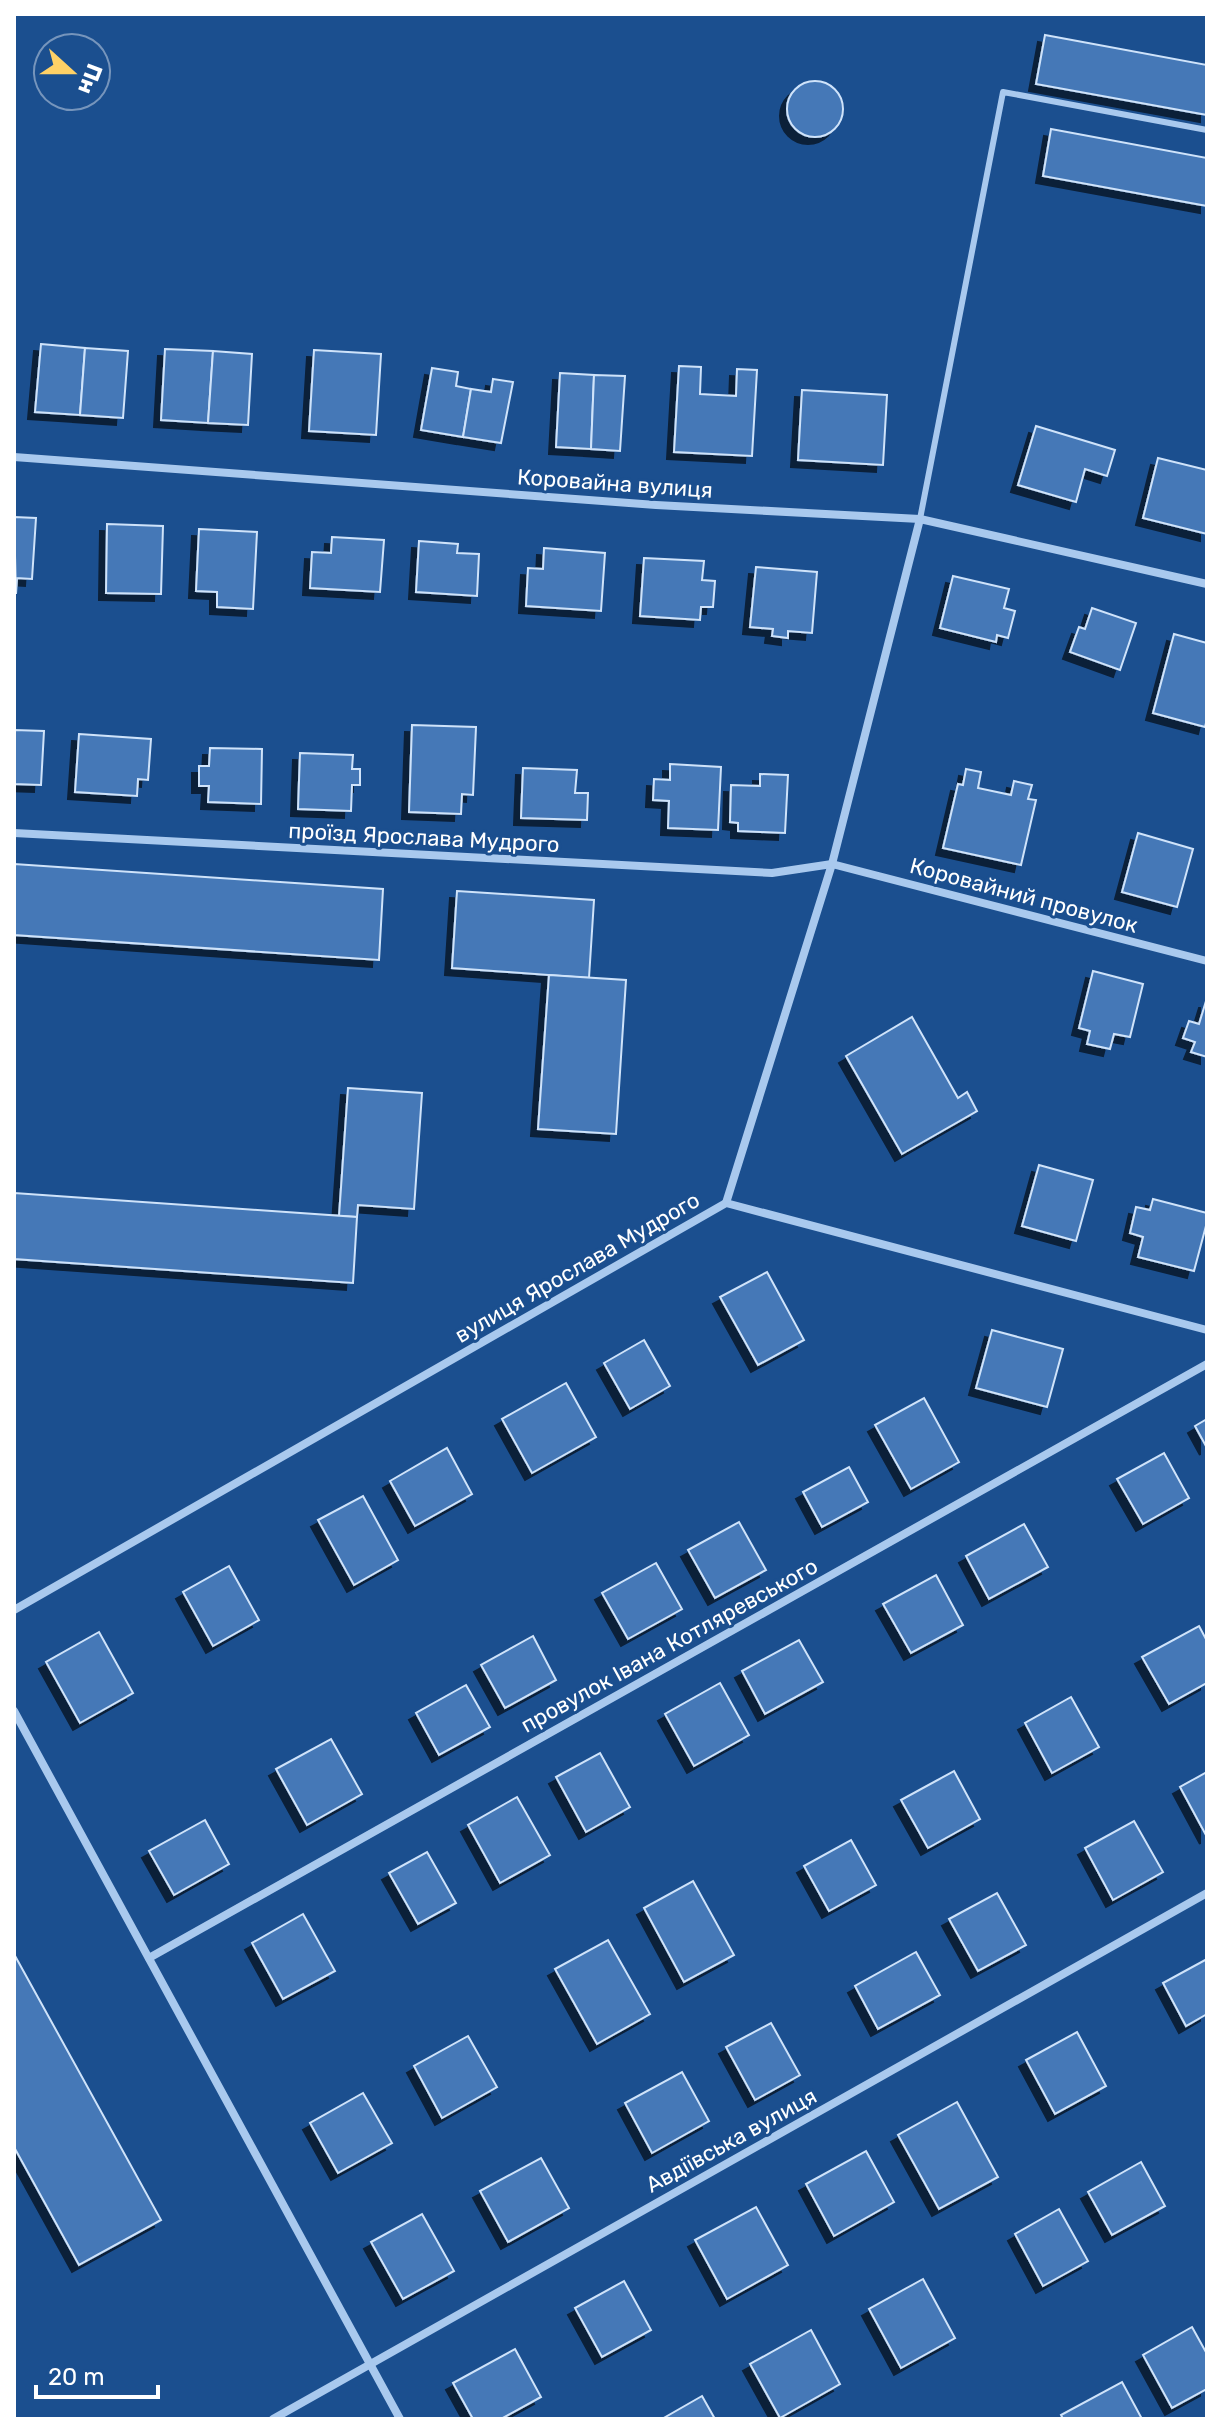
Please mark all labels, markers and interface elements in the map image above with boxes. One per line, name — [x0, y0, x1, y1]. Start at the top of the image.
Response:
north arrow — [32, 32, 112, 112]
text: Пн — [72, 60, 108, 98]
street label: Коровайна вулиця — [516, 463, 714, 504]
street label: проїзд Ярослава Мудрого — [288, 817, 560, 858]
street label: Коровайний провулок — [907, 852, 1141, 939]
street label: вулиця Ярослава Мудрого — [450, 1186, 705, 1349]
street label: провулок Івана Котляревського — [516, 1552, 822, 1739]
street label: Авдіївська вулиця — [641, 2082, 821, 2199]
scale bar — [36, 2349, 158, 2399]
text: 20 m — [48, 2363, 105, 2391]

